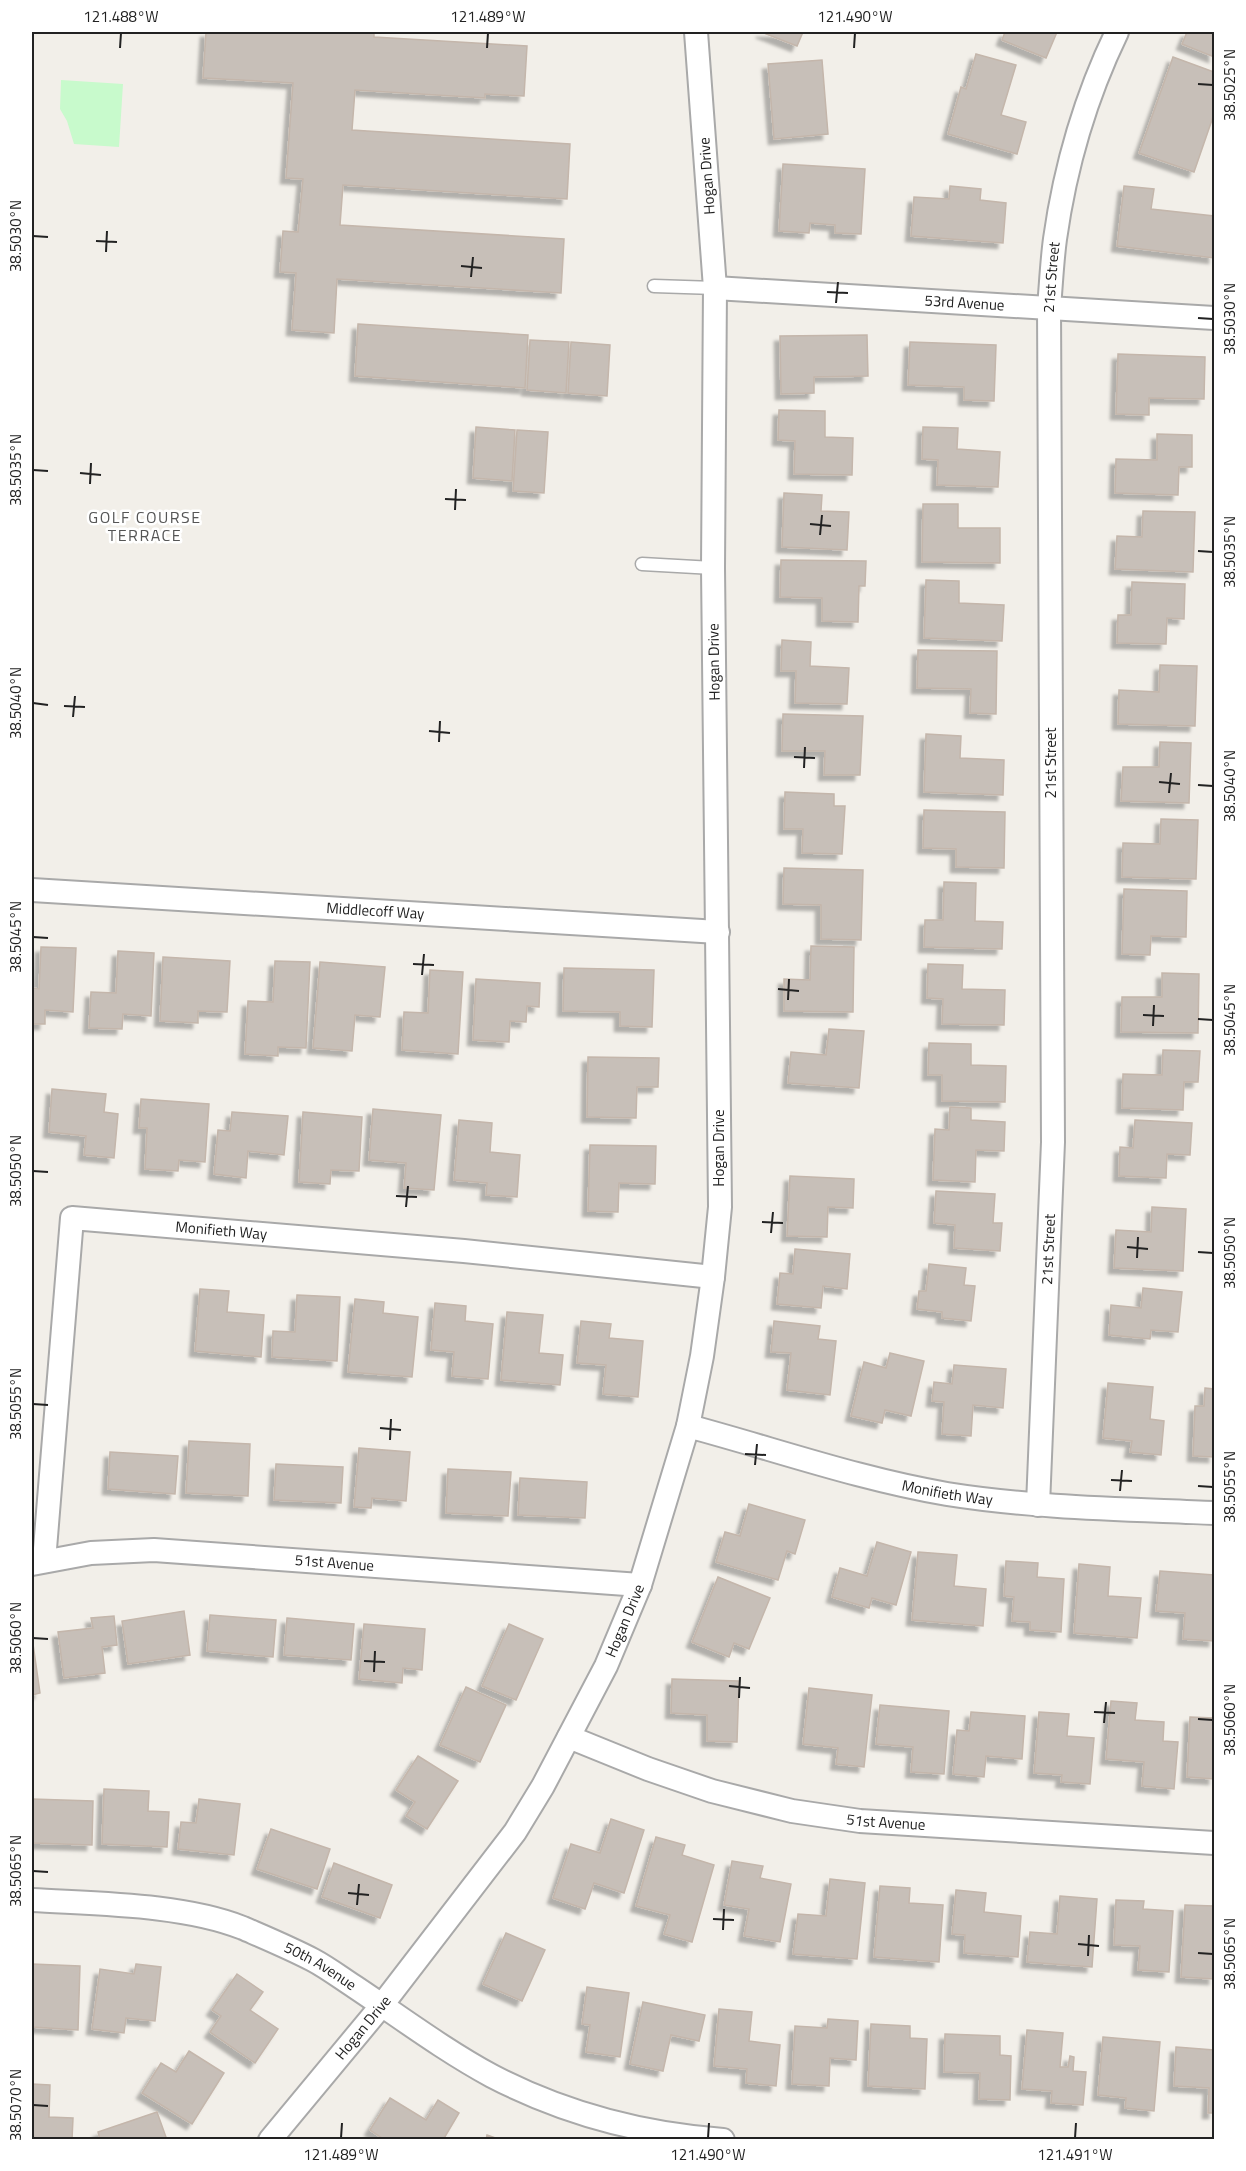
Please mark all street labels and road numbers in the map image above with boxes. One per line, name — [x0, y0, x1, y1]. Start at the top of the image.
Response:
street label: Hogan Drive — [692, 137, 721, 215]
street label: 21st Street — [1037, 240, 1066, 313]
street label: 53rd Avenue — [924, 289, 1005, 316]
street label: Hogan Drive — [701, 623, 726, 701]
street label: 21st Street — [1039, 727, 1062, 799]
street label: Middlecoff Way — [326, 896, 425, 925]
street label: Hogan Drive — [707, 1109, 730, 1187]
street label: 21st Street — [1035, 1212, 1061, 1285]
street label: Monifieth Way — [175, 1215, 268, 1245]
street label: Monifieth Way — [900, 1473, 994, 1511]
street label: 51st Avenue — [294, 1548, 375, 1577]
street label: Hogan Drive — [599, 1580, 650, 1661]
street label: 51st Avenue — [845, 1807, 926, 1836]
street label: 50th Avenue — [281, 1936, 361, 1996]
street label: Hogan Drive — [329, 1990, 396, 2064]

